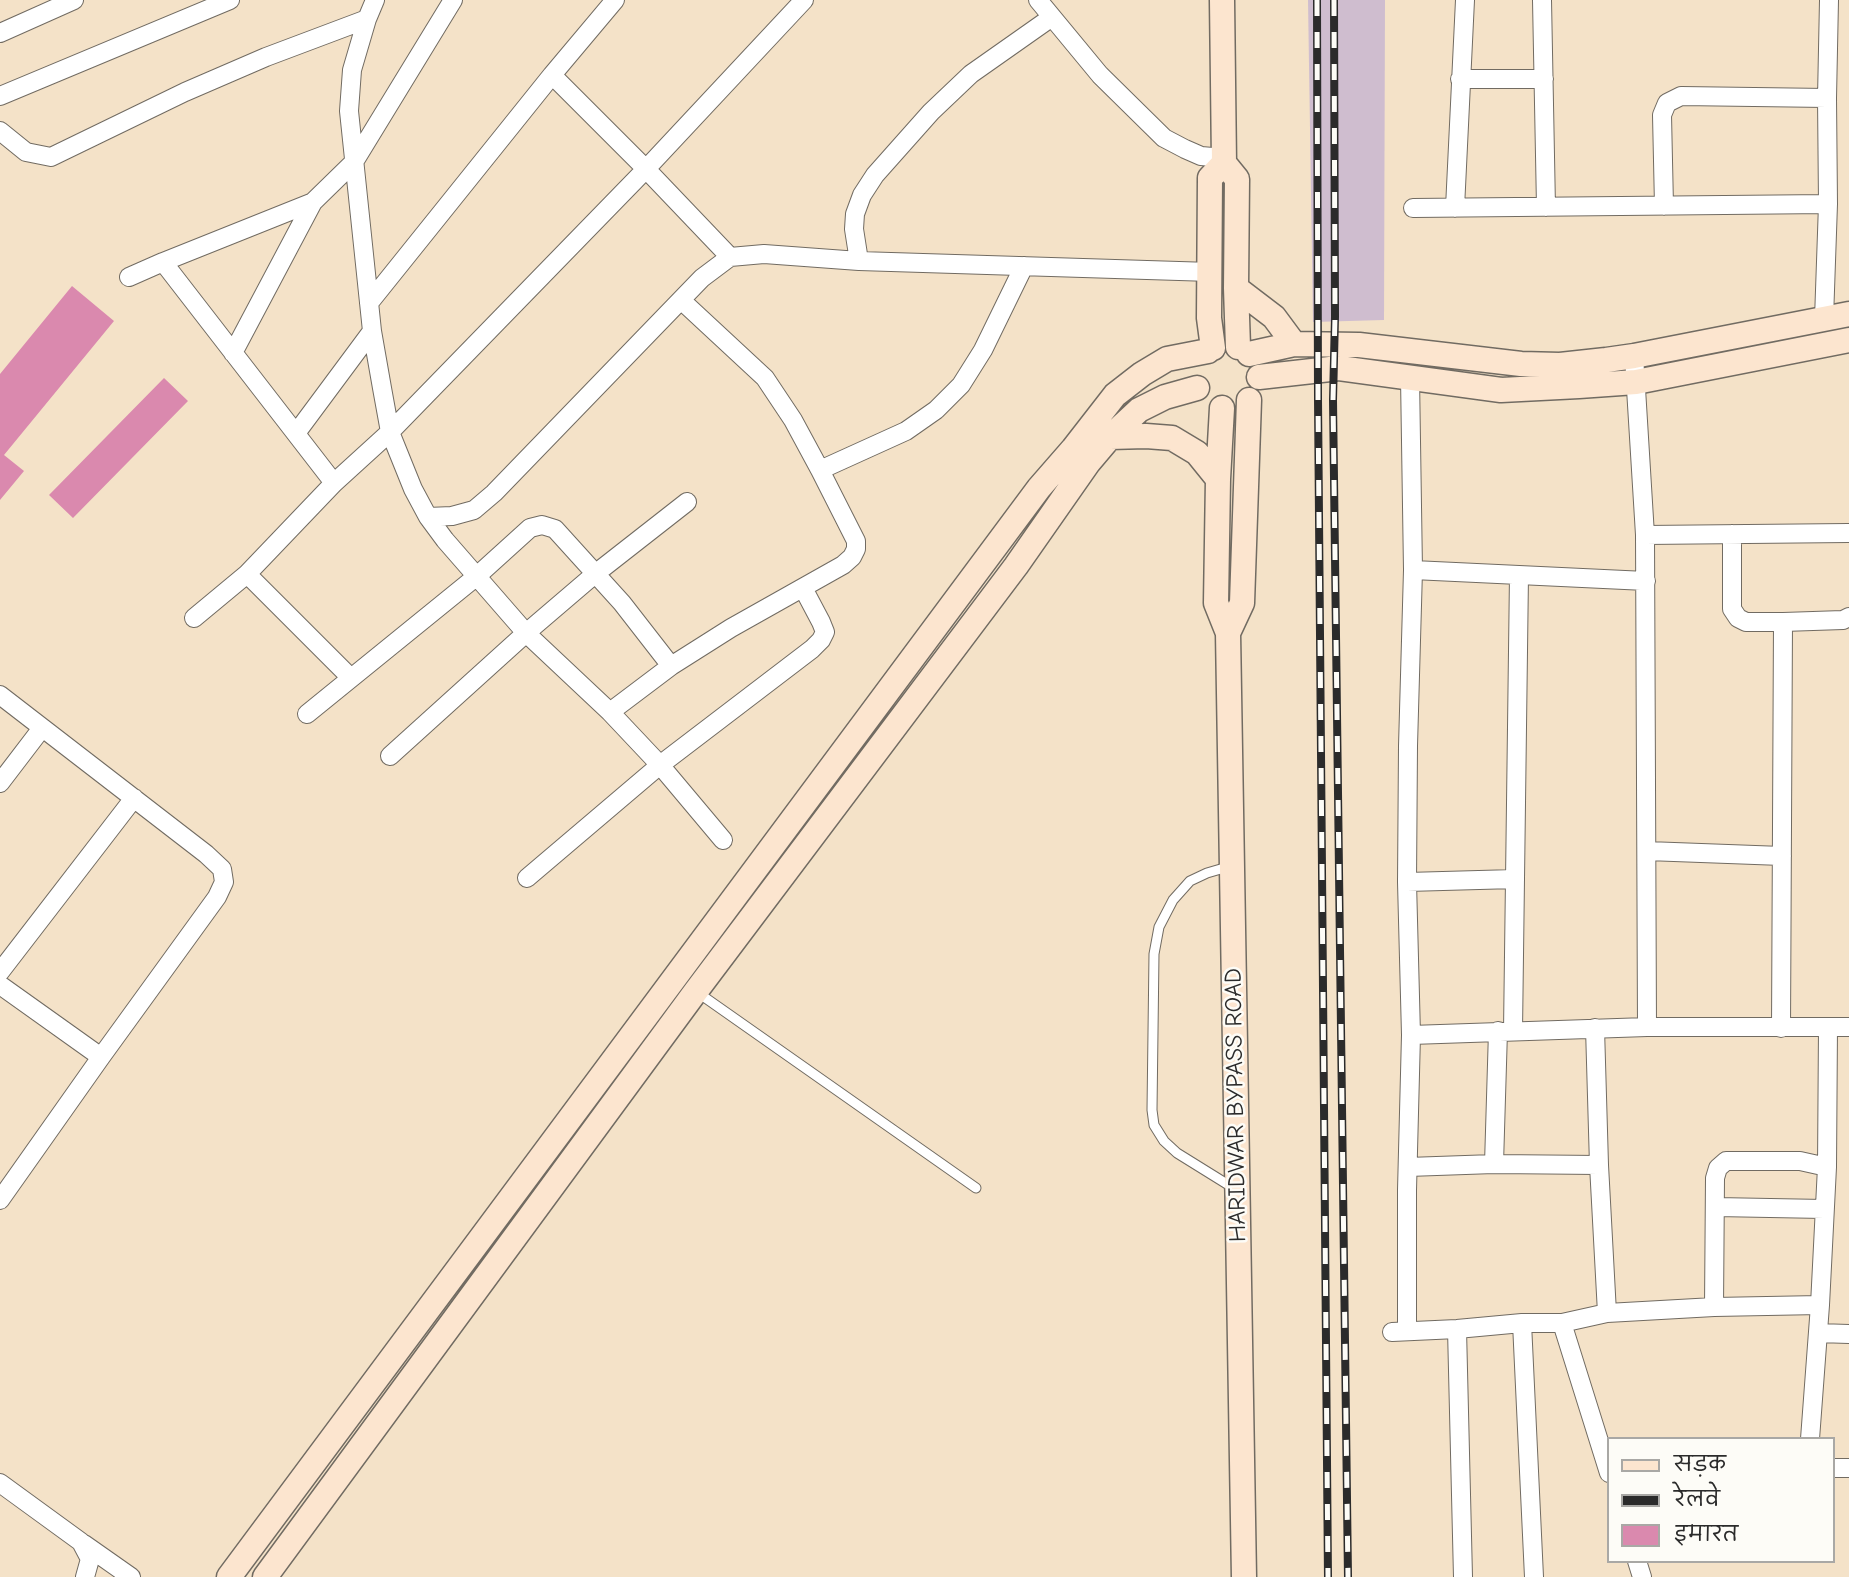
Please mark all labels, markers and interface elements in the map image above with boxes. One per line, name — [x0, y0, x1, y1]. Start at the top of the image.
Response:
street label: HARIDWAR BYPASS ROAD — [1219, 968, 1253, 1242]
legend — [1608, 1437, 1835, 1563]
text: सड़क — [1674, 1452, 1726, 1476]
text: रेलवे — [1674, 1487, 1720, 1511]
text: इमारत — [1674, 1522, 1738, 1546]

